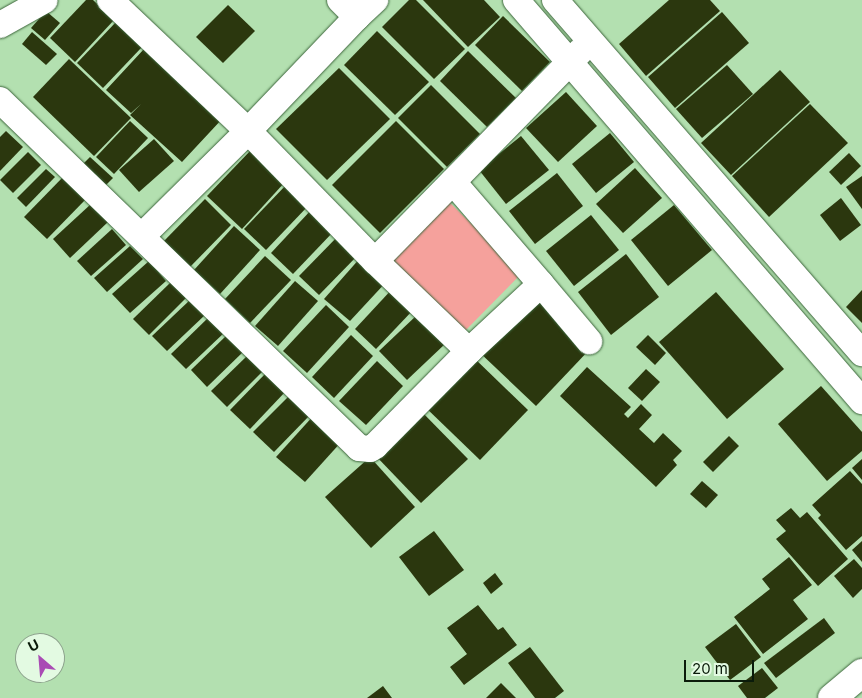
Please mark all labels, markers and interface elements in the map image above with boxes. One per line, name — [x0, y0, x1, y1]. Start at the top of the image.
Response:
north arrow — [15, 633, 65, 683]
text: U — [25, 635, 42, 655]
scale bar — [687, 650, 757, 682]
text: 20 m — [692, 659, 728, 678]

